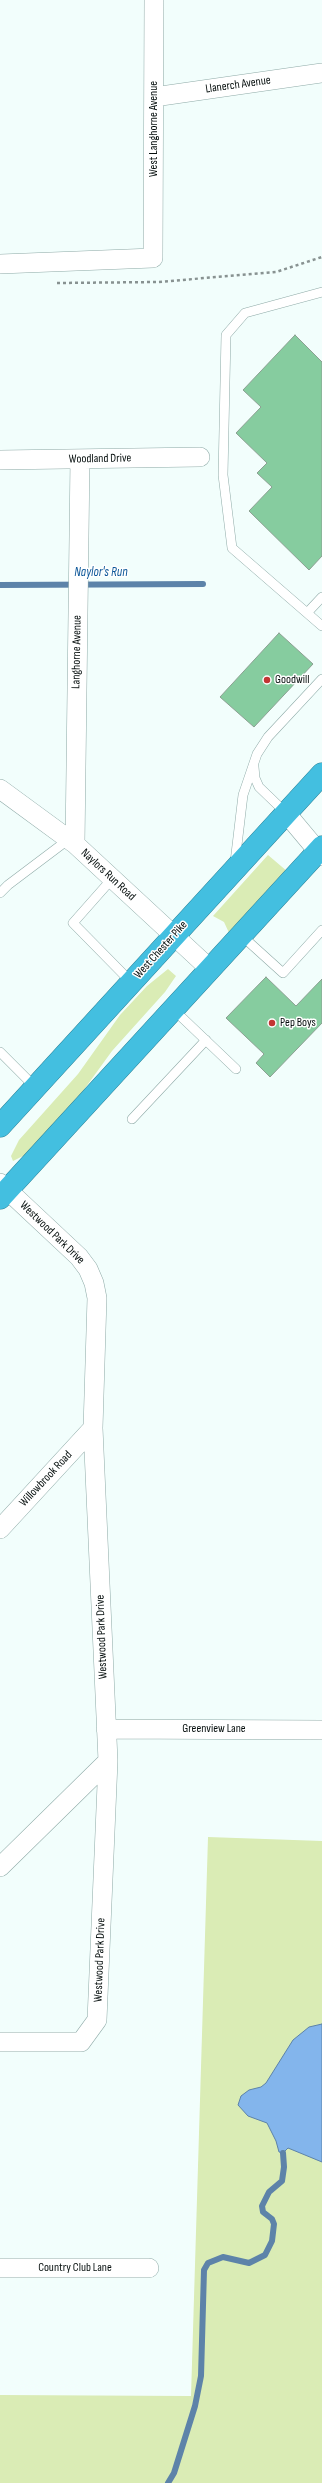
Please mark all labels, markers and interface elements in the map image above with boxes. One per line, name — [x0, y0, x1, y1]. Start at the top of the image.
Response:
street label: Llanerch Avenue — [204, 73, 272, 97]
street label: West Langhorne Avenue — [147, 81, 161, 177]
street label: Woodland Drive — [69, 451, 131, 467]
water label: Naylor's Run — [74, 565, 128, 581]
street label: Langhorne Avenue — [69, 615, 85, 689]
place label: Goodwill — [275, 673, 309, 687]
marker: Goodwill — [262, 675, 272, 685]
street label: Naylors Run Road — [78, 846, 138, 904]
street label: West Chester Pike — [131, 918, 191, 982]
place label: Pep Boys — [280, 1016, 316, 1030]
marker: Pep Boys — [267, 1018, 277, 1028]
street label: Westwood Park Drive — [17, 1199, 87, 1267]
street label: Willowbrook Road — [17, 1448, 75, 1510]
street label: Westwood Park Drive — [93, 1595, 111, 1679]
street label: Greenview Lane — [182, 1722, 246, 1736]
street label: Westwood Park Drive — [91, 1918, 109, 2002]
street label: Country Club Lane — [38, 2261, 112, 2275]

